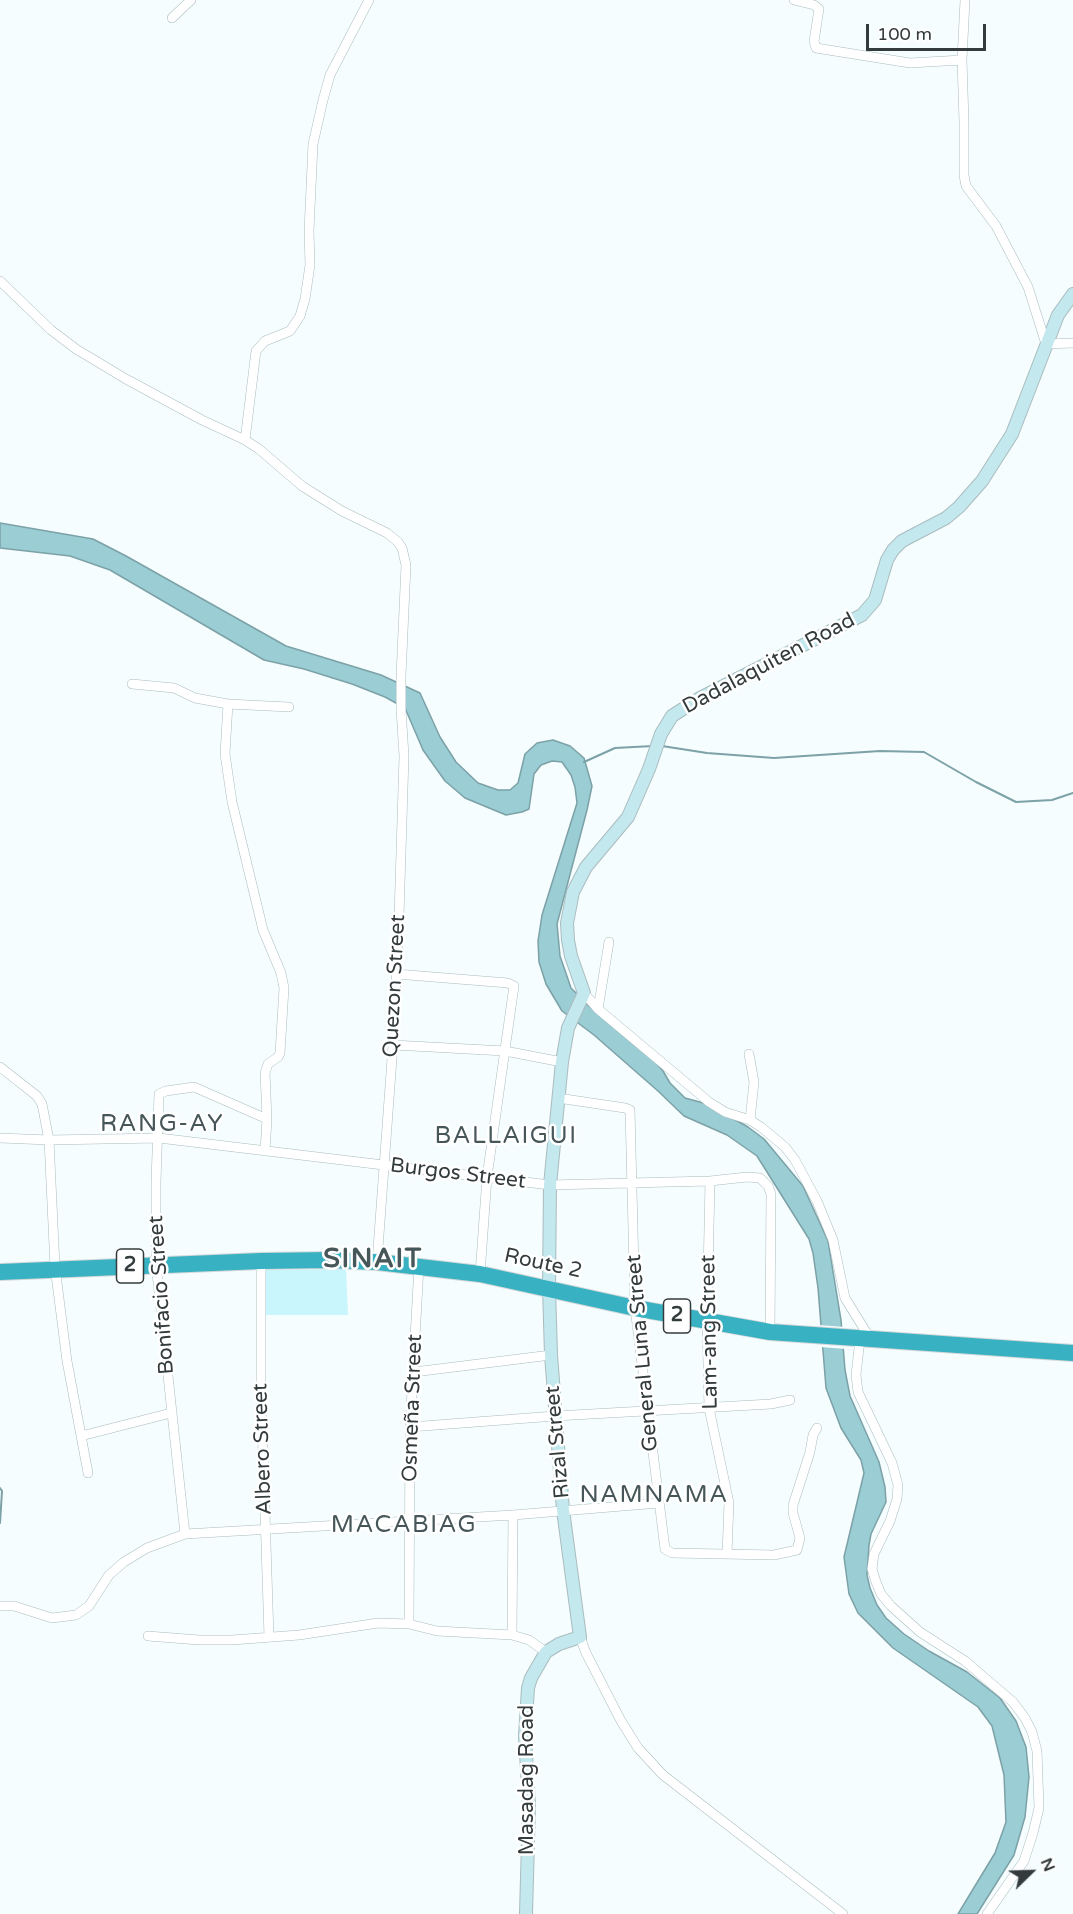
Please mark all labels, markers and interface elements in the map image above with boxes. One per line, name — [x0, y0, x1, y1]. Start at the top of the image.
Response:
scale bar — [869, 12, 989, 50]
text: 100 m — [877, 23, 932, 45]
street label: Dadalaquiten Road — [679, 608, 859, 720]
street label: Quezon Street — [379, 914, 411, 1058]
district label: RANG-AY — [100, 1111, 224, 1139]
district label: BALLAIGUI — [434, 1123, 578, 1151]
street label: Burgos Street — [389, 1153, 527, 1195]
street label: Bonifacio Street — [144, 1215, 180, 1375]
street label: Route 2 — [502, 1243, 584, 1285]
district label: SINAIT — [323, 1244, 423, 1276]
road number: 2 — [116, 1249, 144, 1283]
street label: General Luna Street — [622, 1253, 664, 1453]
street label: Lam-ang Street — [696, 1254, 724, 1410]
road number: 2 — [664, 1299, 690, 1333]
street label: Osmeña Street — [398, 1333, 428, 1483]
street label: Albero Street — [248, 1383, 278, 1515]
street label: Rizal Street — [541, 1385, 575, 1499]
district label: NAMNAMA — [579, 1482, 729, 1510]
district label: MACABIAG — [331, 1512, 477, 1540]
street label: Masadag Road — [514, 1705, 540, 1855]
north arrow — [1001, 1842, 1061, 1902]
text: N — [1036, 1855, 1059, 1875]

